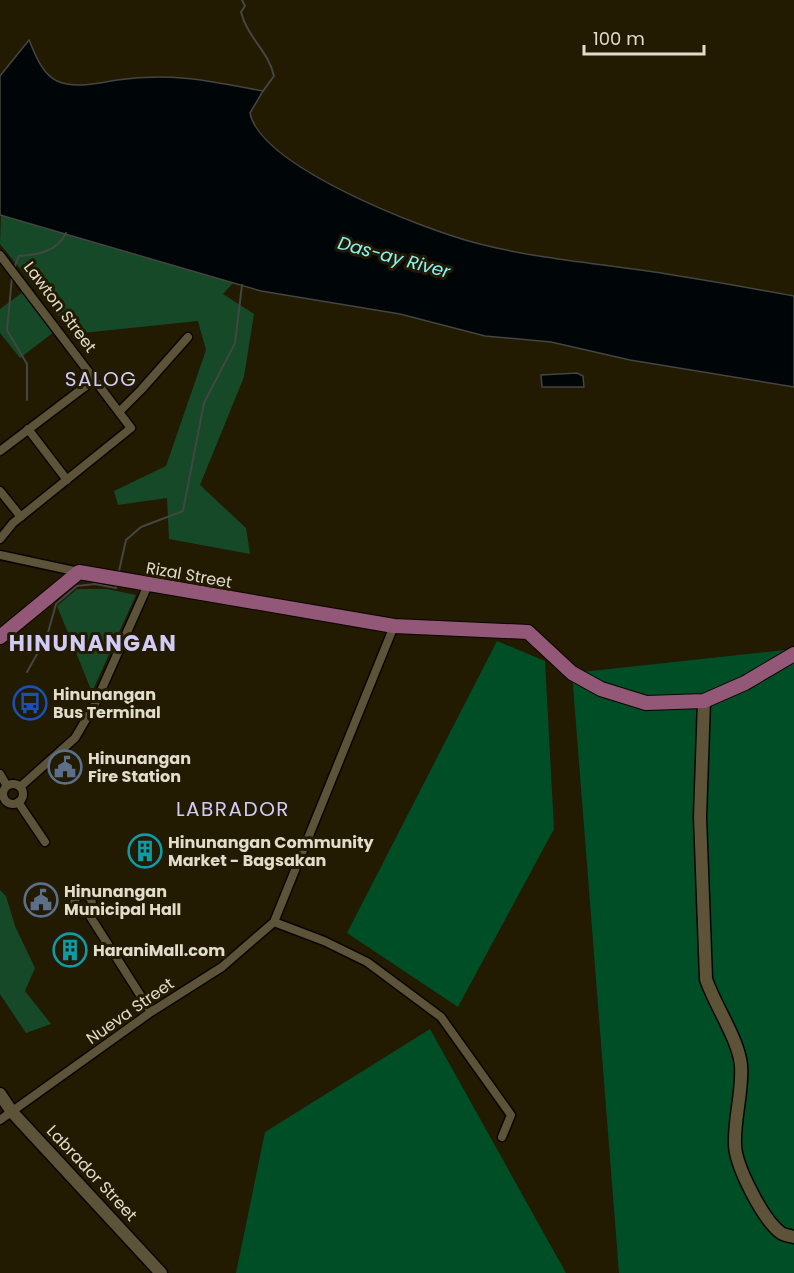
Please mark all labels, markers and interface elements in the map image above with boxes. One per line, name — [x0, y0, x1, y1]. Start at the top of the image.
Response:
scale bar — [584, 18, 704, 56]
text: 100 m — [593, 26, 645, 51]
water label: Das-ay River — [335, 230, 454, 284]
street label: Lawton Street — [18, 257, 102, 357]
district label: SALOG — [65, 365, 137, 393]
street label: Rizal Street — [144, 556, 234, 594]
district label: HINUNANGAN — [9, 628, 177, 659]
place label: Hinunangan Bus Terminal — [53, 683, 161, 724]
bus stop icon: Hinunangan Bus Terminal — [12, 685, 48, 721]
place label: Hinunangan Fire Station — [88, 747, 191, 788]
public building icon: Hinunangan Fire Station — [47, 749, 83, 785]
district label: LABRADOR — [176, 795, 290, 823]
place label: Hinunangan Community Market - Bagsakan — [168, 831, 374, 872]
building icon: Hinunangan Community Market - Bagsakan — [127, 833, 163, 869]
place label: Hinunangan Municipal Hall — [64, 880, 181, 921]
public building icon: Hinunangan Municipal Hall — [23, 882, 59, 918]
building icon: HaraniMall.com — [52, 932, 88, 968]
place label: HaraniMall.com — [93, 939, 225, 962]
street label: Nueva Street — [81, 972, 179, 1050]
street label: Labrador Street — [41, 1120, 143, 1226]

